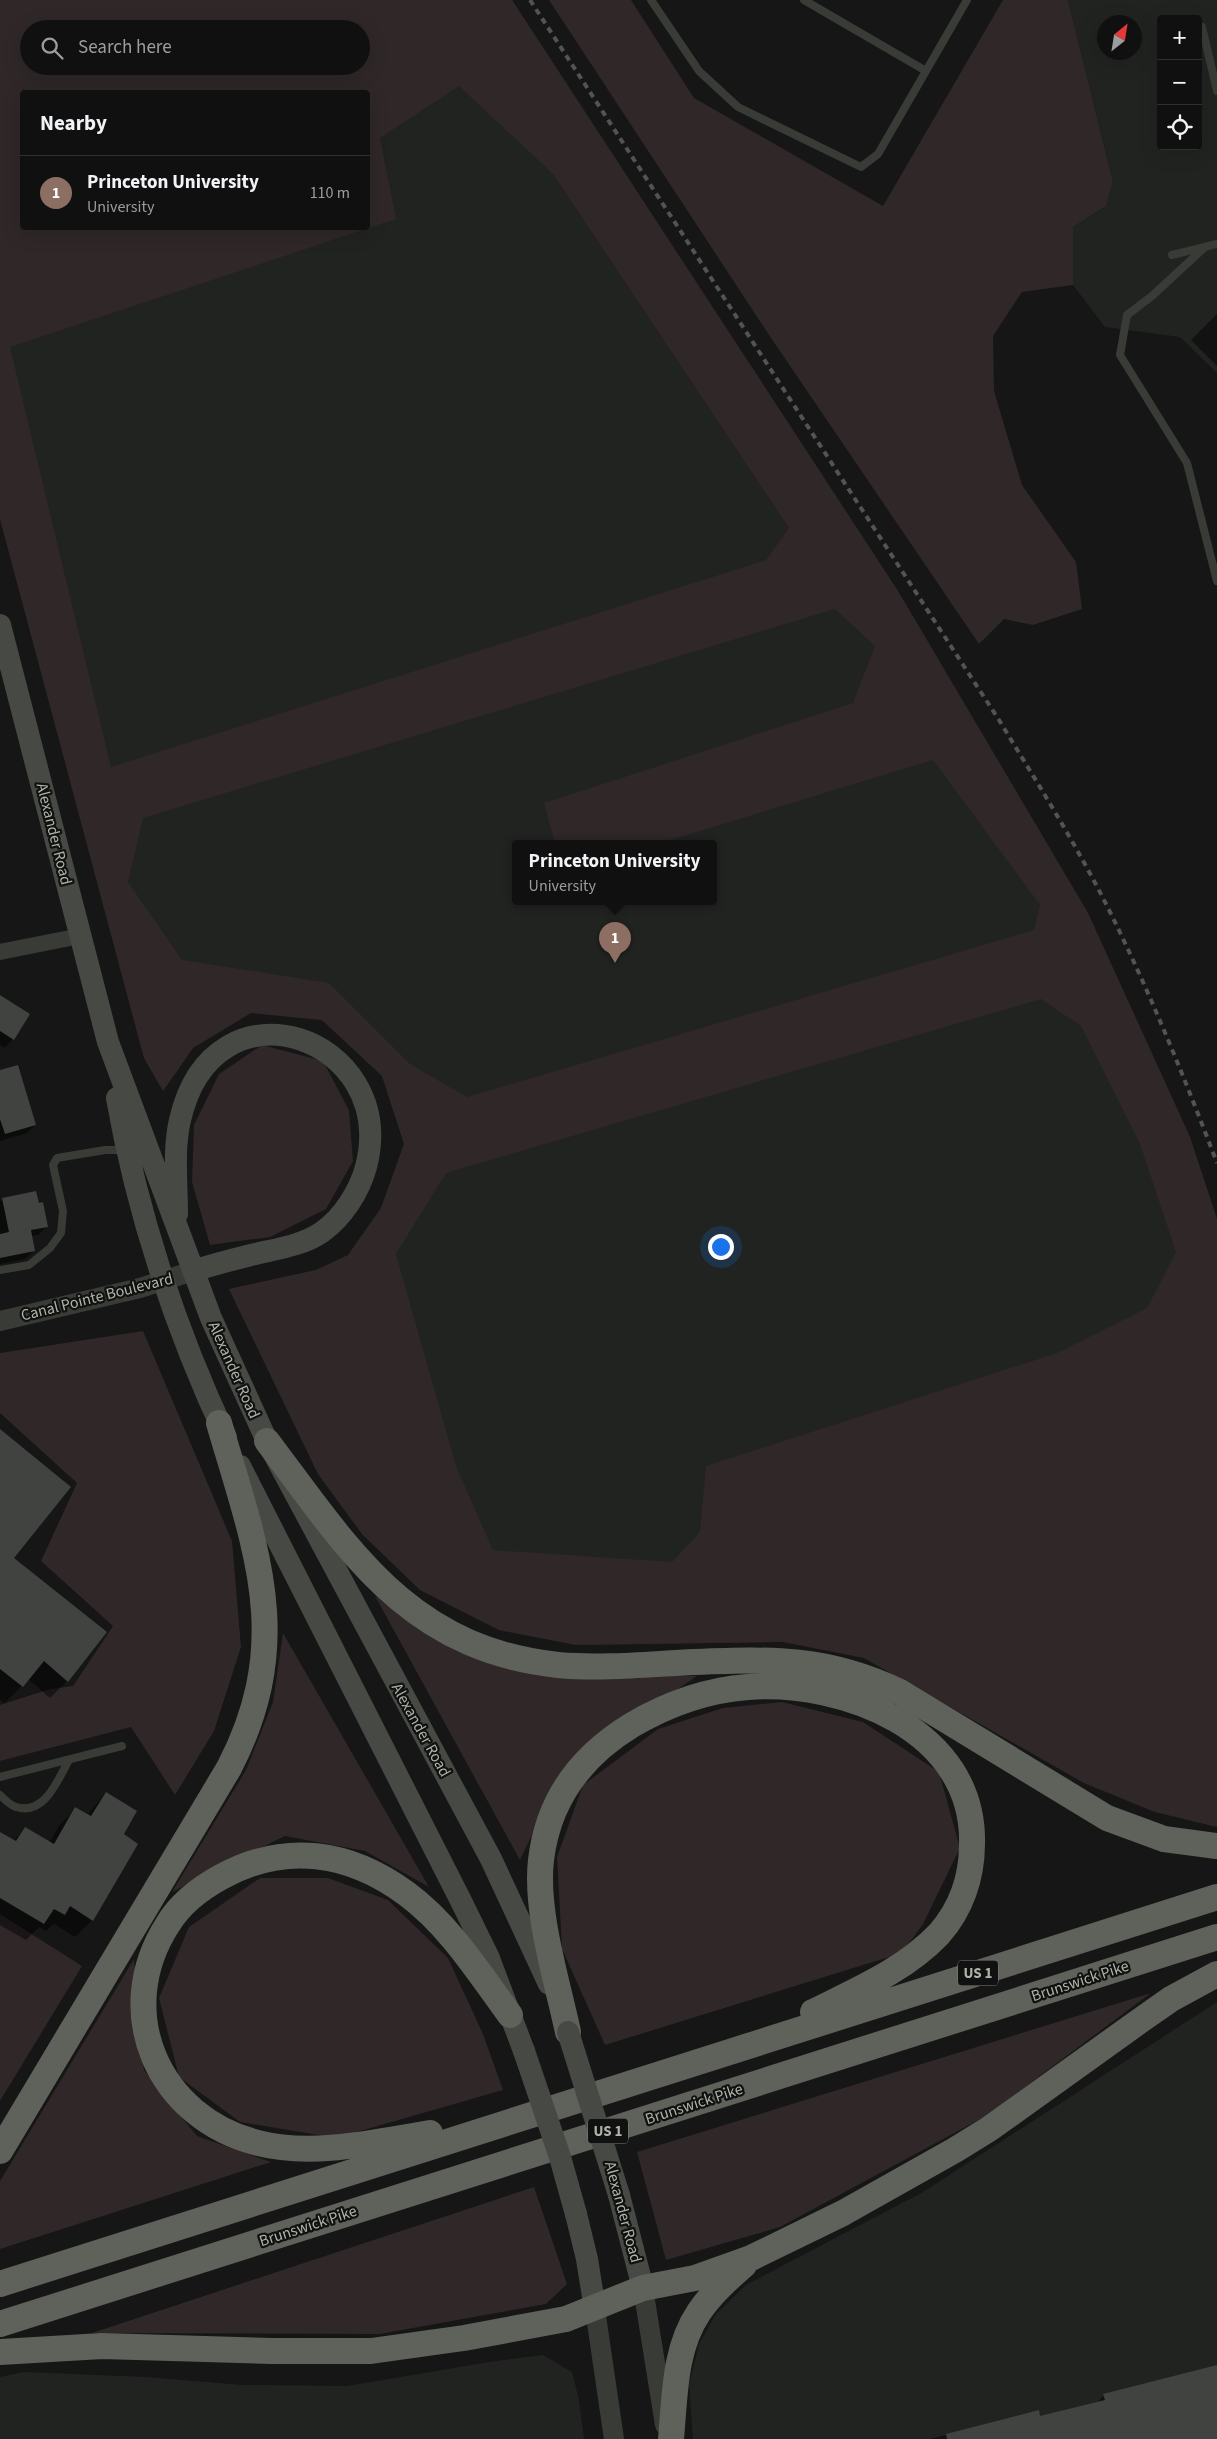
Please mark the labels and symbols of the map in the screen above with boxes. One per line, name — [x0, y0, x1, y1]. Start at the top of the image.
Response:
north arrow — [1097, 15, 1142, 60]
street label: Alexander Road — [31, 781, 77, 887]
pin: 1 — [599, 922, 631, 963]
your location — [708, 1234, 734, 1260]
street label: Canal Pointe Boulevard — [19, 1267, 175, 1327]
street label: Alexander Road — [203, 1318, 265, 1422]
street label: Alexander Road — [386, 1679, 456, 1781]
street label: Brunswick Pike — [1028, 1955, 1132, 2007]
road number: US 1 — [958, 1960, 998, 1986]
street label: Brunswick Pike — [642, 2078, 746, 2130]
road number: US 1 — [588, 2118, 628, 2144]
street label: Alexander Road — [599, 2159, 647, 2265]
street label: Brunswick Pike — [256, 2200, 360, 2252]

